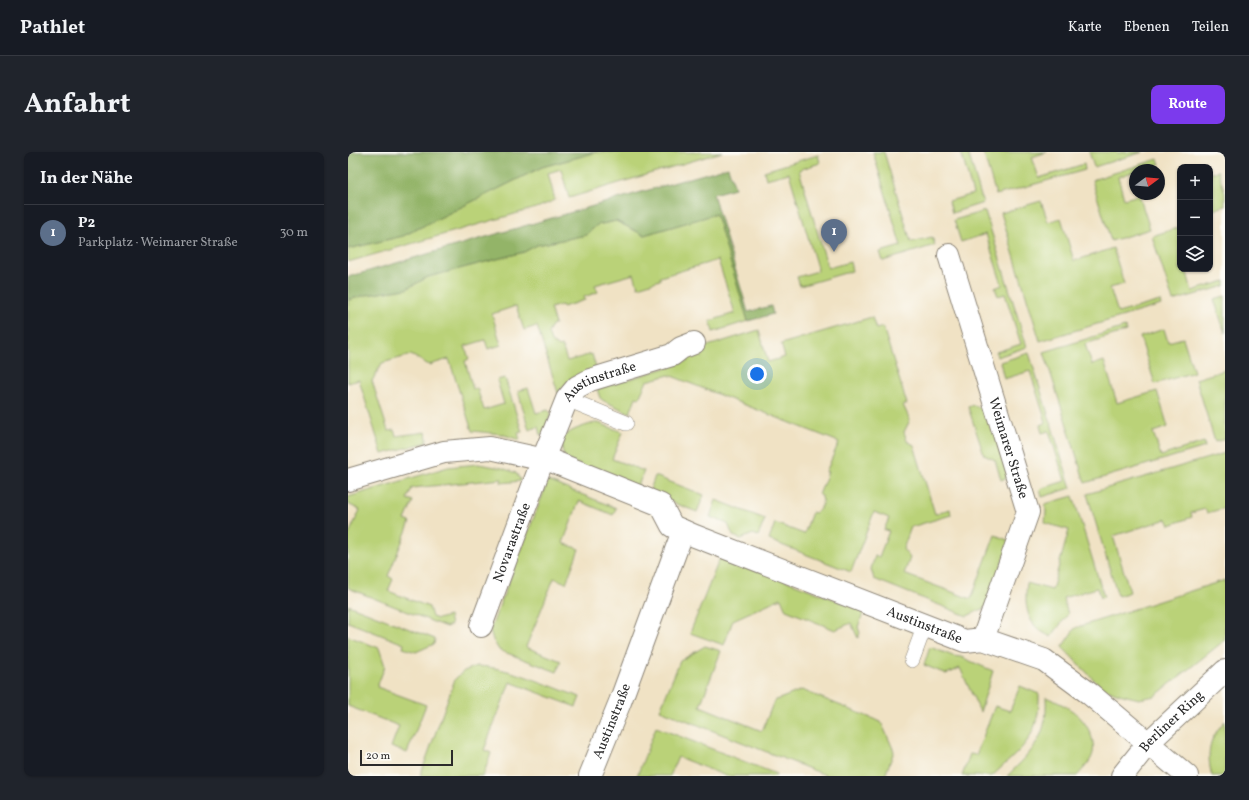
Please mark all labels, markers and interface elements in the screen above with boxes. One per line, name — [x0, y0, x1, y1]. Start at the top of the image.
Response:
text: Pathlet — [20, 15, 85, 41]
text: Karte — [1068, 18, 1102, 37]
text: Ebenen — [1124, 18, 1170, 37]
text: Teilen — [1192, 18, 1229, 37]
text: Anfahrt — [24, 85, 131, 124]
button: Route — [1151, 85, 1225, 124]
north arrow — [1129, 164, 1165, 200]
map controls — [1177, 164, 1213, 272]
button: + — [1177, 164, 1213, 200]
text: In der Nähe — [40, 167, 133, 190]
button: − — [1177, 200, 1213, 236]
text: P2 — [78, 213, 95, 234]
pin: 1 — [821, 219, 847, 252]
text: 1 — [50, 224, 56, 242]
text: 30 m — [280, 224, 308, 242]
text: Parkplatz · Weimarer Straße — [78, 234, 238, 252]
button: layers — [1177, 236, 1213, 272]
street label: Austinstraße — [559, 357, 639, 406]
your location — [747, 364, 767, 384]
street label: Weimarer Straße — [984, 395, 1033, 501]
street label: Novarastraße — [488, 500, 536, 585]
street label: Austinstraße — [884, 602, 965, 649]
street label: Austinstraße — [588, 681, 636, 762]
street label: Berliner Ring — [1135, 686, 1208, 756]
scale bar — [360, 748, 453, 767]
text: 20 m — [366, 749, 390, 764]

